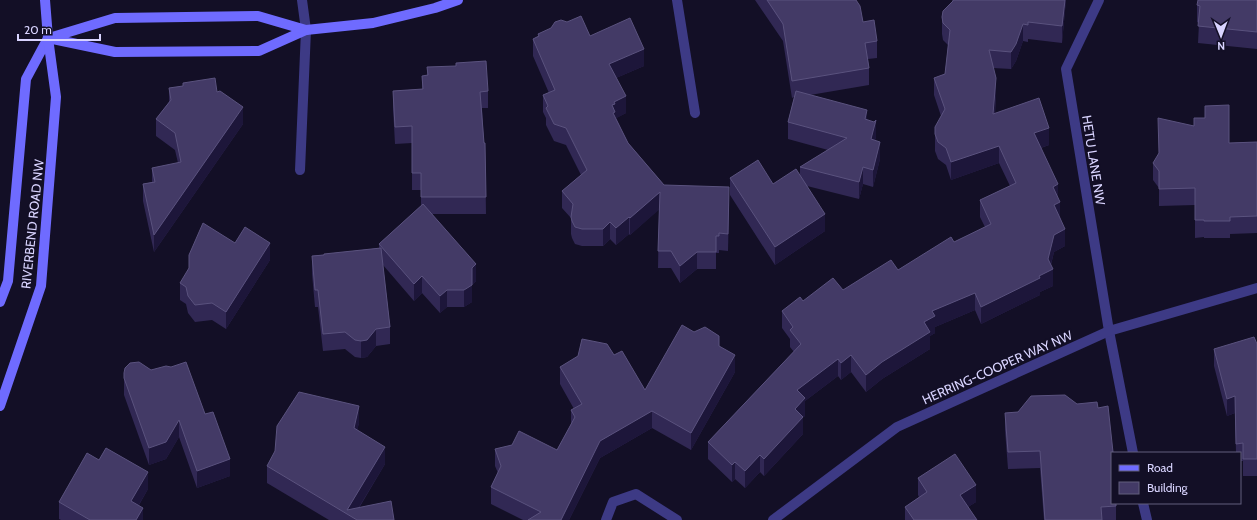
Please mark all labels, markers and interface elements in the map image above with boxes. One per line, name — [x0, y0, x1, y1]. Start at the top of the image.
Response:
scale bar — [18, 16, 100, 42]
north arrow — [1201, 16, 1241, 56]
text: 20 m — [24, 22, 52, 37]
text: N — [1217, 39, 1225, 53]
street label: HETU LANE NW — [1079, 114, 1109, 207]
street label: RIVERBEND ROAD NW — [17, 158, 47, 290]
street label: HERRING-COOPER WAY NW — [919, 326, 1075, 407]
legend — [1111, 452, 1241, 504]
text: Road — [1147, 460, 1173, 475]
text: Building — [1147, 480, 1189, 495]

